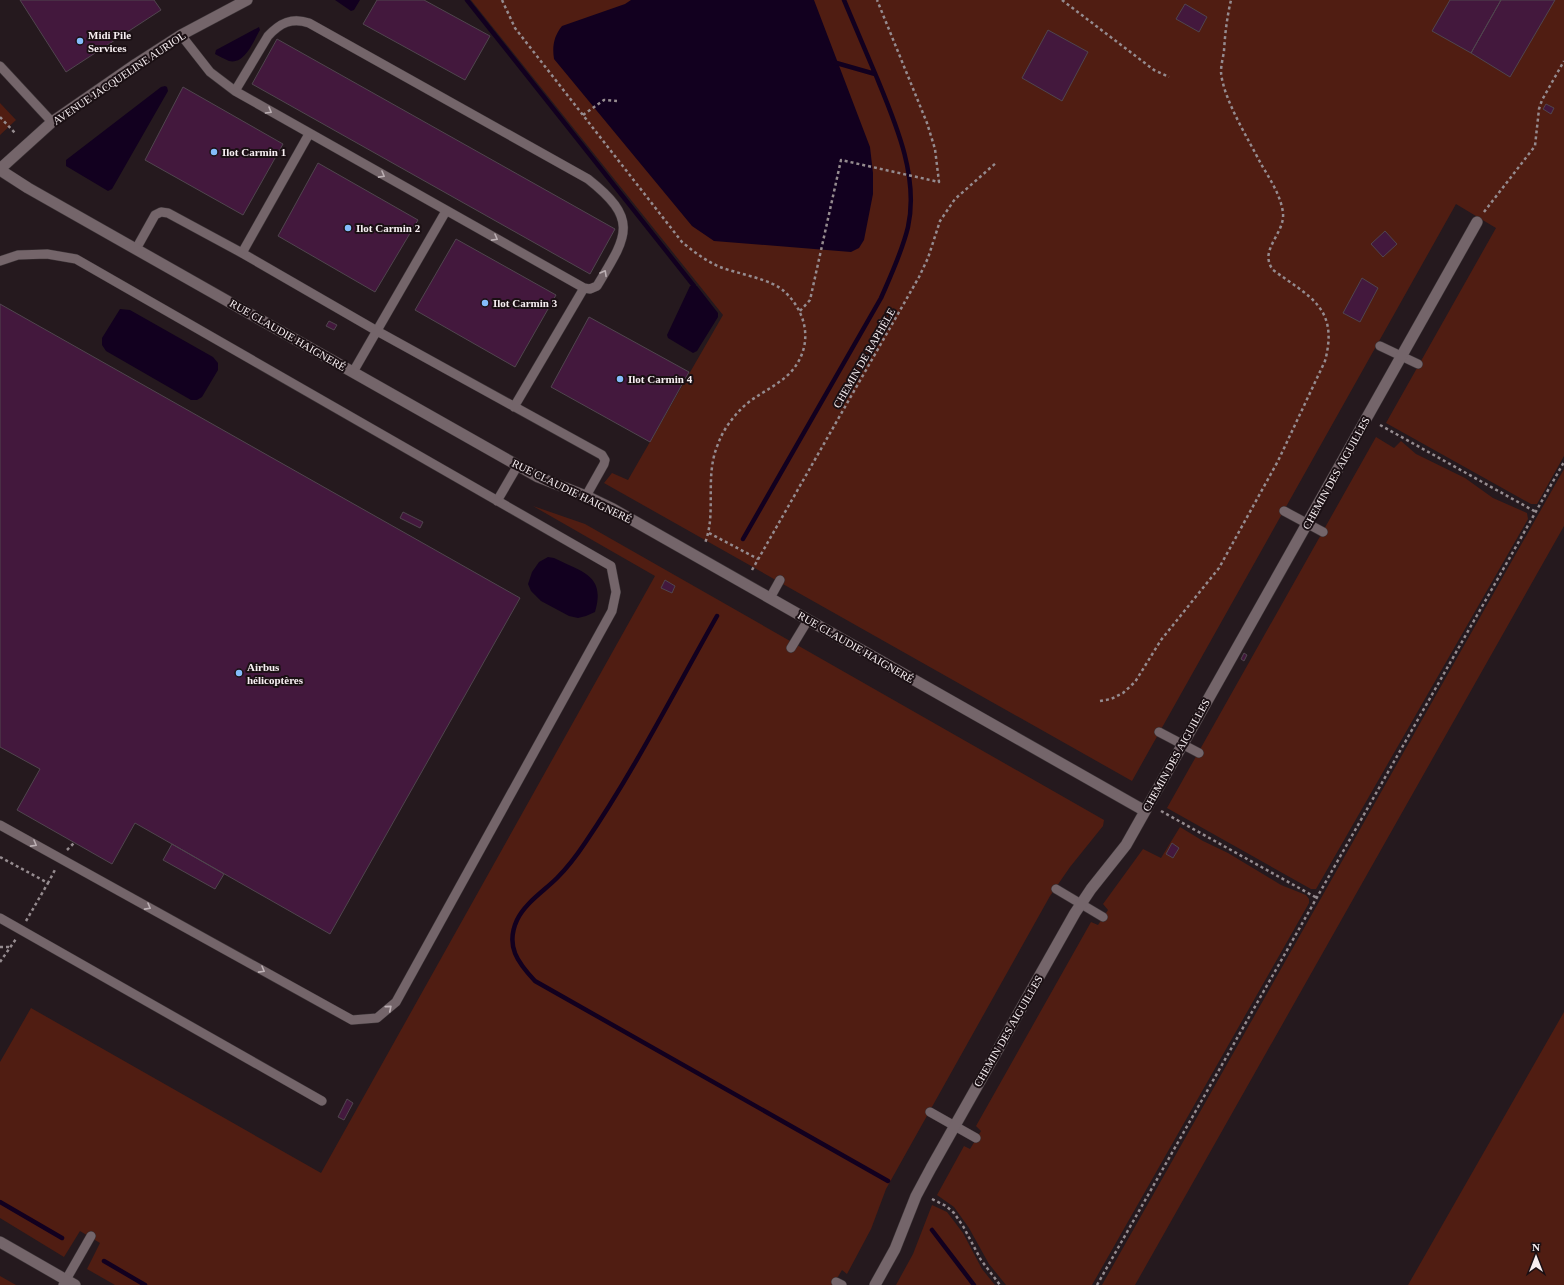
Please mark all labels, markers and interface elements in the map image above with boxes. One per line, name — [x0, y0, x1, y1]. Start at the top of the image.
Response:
street label: AVENUE JACQUELINE AURIOL — [50, 29, 188, 127]
place label: Midi Pile Services — [88, 29, 131, 54]
marker: Midi Pile Services — [75, 36, 85, 46]
one-way arrow — [264, 106, 272, 113]
place label: Ilot Carmin 1 — [222, 146, 286, 158]
marker: Ilot Carmin 1 — [209, 147, 219, 157]
one-way arrow — [378, 170, 385, 177]
place label: Ilot Carmin 2 — [356, 222, 421, 234]
marker: Ilot Carmin 2 — [343, 223, 353, 233]
one-way arrow — [491, 234, 498, 241]
one-way arrow — [599, 270, 607, 278]
street label: RUE CLAUDIE HAIGNERÉ — [228, 297, 348, 373]
place label: Ilot Carmin 3 — [493, 297, 558, 309]
marker: Ilot Carmin 3 — [480, 298, 490, 308]
street label: CHEMIN DE RAPHÈLE — [831, 306, 898, 410]
place label: Ilot Carmin 4 — [628, 373, 693, 385]
marker: Ilot Carmin 4 — [615, 374, 625, 384]
street label: CHEMIN DES AIGUILLES — [1300, 415, 1372, 531]
street label: RUE CLAUDIE HAIGNERÉ — [510, 457, 634, 525]
street label: RUE CLAUDIE HAIGNERÉ — [796, 609, 916, 685]
place label: Airbus hélicoptères — [247, 661, 304, 686]
marker: Airbus hélicoptères — [234, 668, 244, 678]
street label: CHEMIN DES AIGUILLES — [1140, 697, 1212, 813]
one-way arrow — [30, 839, 37, 847]
one-way arrow — [144, 902, 151, 909]
one-way arrow — [258, 965, 265, 972]
street label: CHEMIN DES AIGUILLES — [971, 973, 1045, 1089]
one-way arrow — [384, 1005, 392, 1012]
north arrow — [1516, 1237, 1556, 1277]
text: N — [1532, 1241, 1540, 1253]

